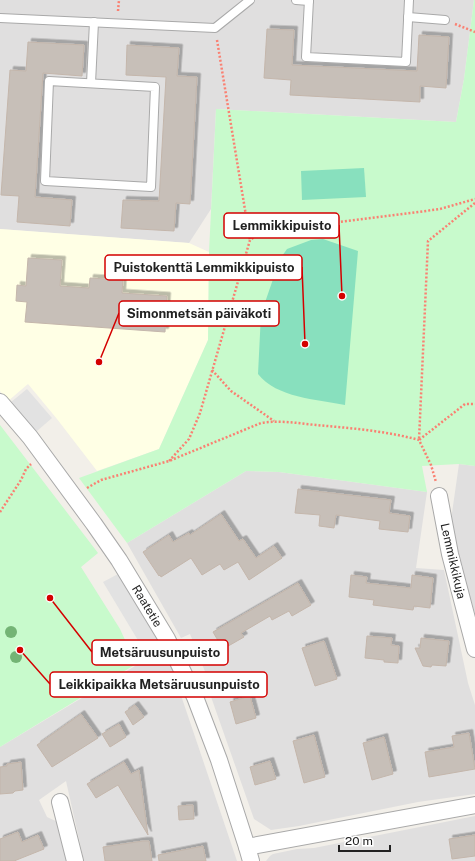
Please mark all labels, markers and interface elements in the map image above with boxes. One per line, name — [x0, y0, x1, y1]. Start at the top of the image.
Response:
callout: Lemmikkipuisto — [224, 213, 339, 238]
text: Lemmikkipuisto — [233, 218, 331, 233]
callout: Puistokenttä Lemmikkipuisto — [105, 255, 302, 280]
text: Puistokenttä Lemmikkipuisto — [114, 260, 294, 275]
callout: Simonmetsän päiväkoti — [119, 301, 279, 326]
text: Simonmetsän päiväkoti — [127, 306, 271, 321]
street label: Lemmikkikuja — [437, 522, 469, 600]
street label: Raatetie — [129, 582, 165, 630]
callout: Metsäruusunpuisto — [92, 640, 228, 665]
text: Metsäruusunpuisto — [100, 645, 220, 660]
callout: Leikkipaikka Metsäruusunpuisto — [50, 672, 267, 697]
text: Leikkipaikka Metsäruusunpuisto — [58, 677, 260, 692]
scale bar — [339, 827, 390, 853]
text: 20 m — [345, 834, 373, 848]

